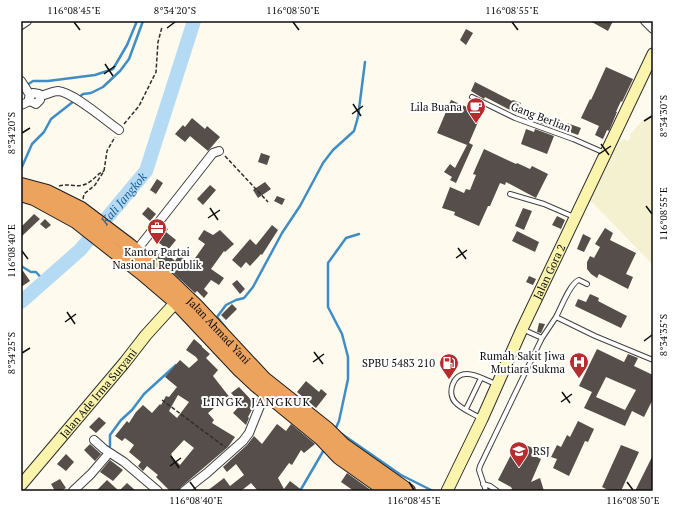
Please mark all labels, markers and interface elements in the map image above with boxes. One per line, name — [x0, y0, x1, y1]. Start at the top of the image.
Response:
text: 116°08'45"E — [47, 4, 101, 17]
text: 8°34'20"S — [154, 4, 196, 17]
text: 116°08'50"E — [266, 4, 320, 17]
text: 116°08'55"E — [485, 4, 539, 17]
text: 8°34'30"S — [657, 95, 670, 137]
cafe icon: Lila Buana — [465, 96, 487, 124]
street label: Gang Berlian — [509, 99, 574, 135]
place label: Lila Buana — [410, 100, 462, 114]
text: 8°34'20"S — [5, 112, 18, 154]
water label: Kali Jangkok — [96, 169, 150, 228]
text: 116°08'55"E — [657, 187, 670, 241]
office icon: Kantor Partai Nasional Republik — [146, 217, 168, 245]
text: 116°08'40"E — [5, 224, 18, 278]
street label: Jalan Gora 2 — [530, 242, 568, 302]
place label: Kantor Partai Nasional Republik — [112, 245, 202, 272]
street label: Jalan Ahmad Yani — [184, 294, 253, 367]
text: 8°34'35"S — [657, 314, 670, 356]
text: 8°34'25"S — [5, 332, 18, 374]
street label: Jalan Ade Irma Suryani — [57, 346, 140, 441]
place label: Rumah Sakit Jiwa Mutiara Sukma — [480, 349, 565, 376]
hospital icon: Rumah Sakit Jiwa Mutiara Sukma — [568, 351, 590, 379]
fuel station icon: SPBU 5483 210 — [438, 352, 460, 380]
place label: SPBU 5483 210 — [362, 356, 435, 370]
district label: LINGK. JANGKUK — [203, 394, 311, 409]
school or university icon: RSJ — [508, 440, 530, 468]
place label: RSJ — [533, 444, 550, 458]
text: 116°08'40"E — [169, 494, 223, 507]
text: 116°08'45"E — [387, 494, 441, 507]
text: 116°08'50"E — [606, 494, 660, 507]

